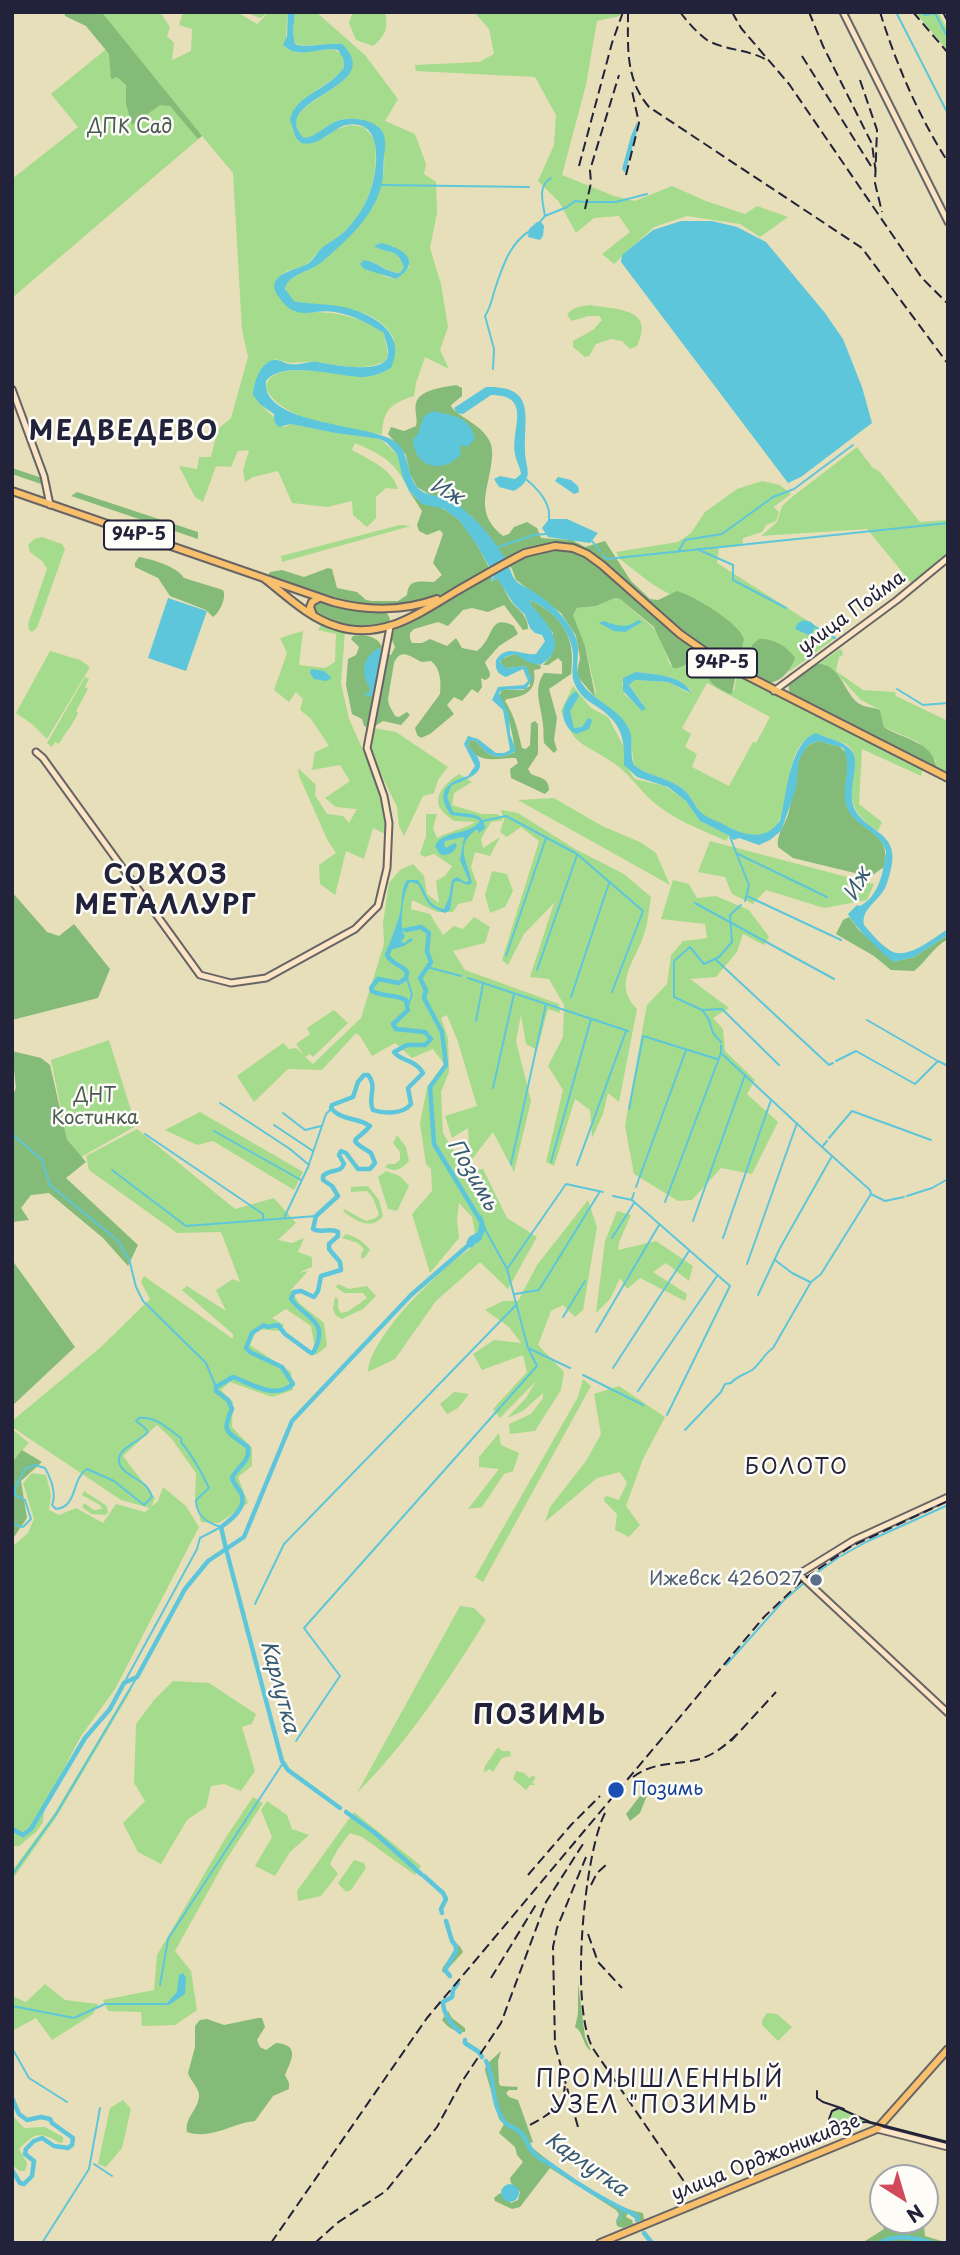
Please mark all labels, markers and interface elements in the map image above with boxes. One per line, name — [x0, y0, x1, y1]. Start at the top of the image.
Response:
park label: ДПК Сад — [88, 117, 172, 139]
district label: МЕДВЕДЕВО — [30, 417, 218, 449]
water label: Иж — [425, 473, 467, 511]
road number: 94Р-5 — [104, 520, 174, 550]
street label: улица Пойма — [794, 566, 910, 660]
road number: 94Р-5 — [687, 648, 757, 678]
district label: СОВХОЗ МЕТАЛЛУРГ — [76, 861, 256, 922]
water label: Иж — [839, 864, 877, 906]
park label: ДНТ Костинка — [51, 1086, 139, 1130]
water label: Позимь — [441, 1135, 503, 1215]
district label: БОЛОТО — [746, 1455, 848, 1481]
place label: Ижевск 426027 — [649, 1569, 802, 1591]
marker: Ижевск 426027 — [808, 1572, 824, 1588]
water label: Карлутка — [254, 1638, 304, 1736]
district label: ПОЗИМЬ — [475, 1701, 605, 1733]
place label: Позимь — [632, 1779, 703, 1801]
marker: Позимь — [606, 1780, 626, 1800]
district label: ПРОМЫШЛЕННЫЙ УЗЕЛ "ПОЗИМЬ" — [538, 2067, 782, 2121]
street label: улица Орджоникидзе — [668, 2110, 864, 2206]
water label: Карлутка — [540, 2127, 632, 2203]
north arrow — [869, 2164, 939, 2234]
text: N — [901, 2198, 930, 2230]

